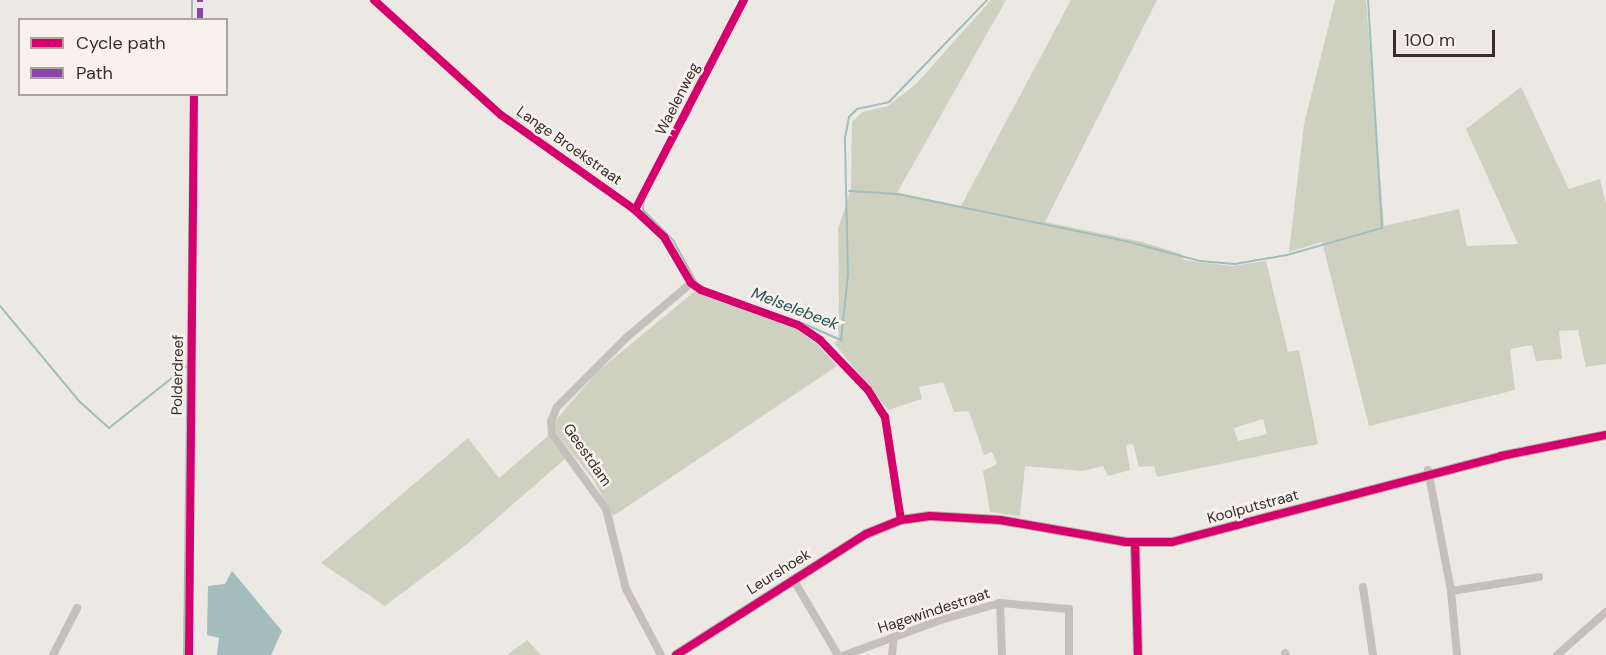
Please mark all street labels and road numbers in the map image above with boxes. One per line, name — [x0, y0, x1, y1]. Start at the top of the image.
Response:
street label: Waelenweg — [652, 60, 704, 138]
street label: Lange Broekstraat — [513, 103, 625, 189]
street label: Polderdreef — [168, 335, 188, 415]
street label: Geestdam — [559, 420, 615, 490]
street label: Koolputstraat — [1205, 486, 1301, 528]
street label: Leurshoek — [744, 545, 814, 599]
street label: Hagewindestraat — [876, 584, 992, 638]

